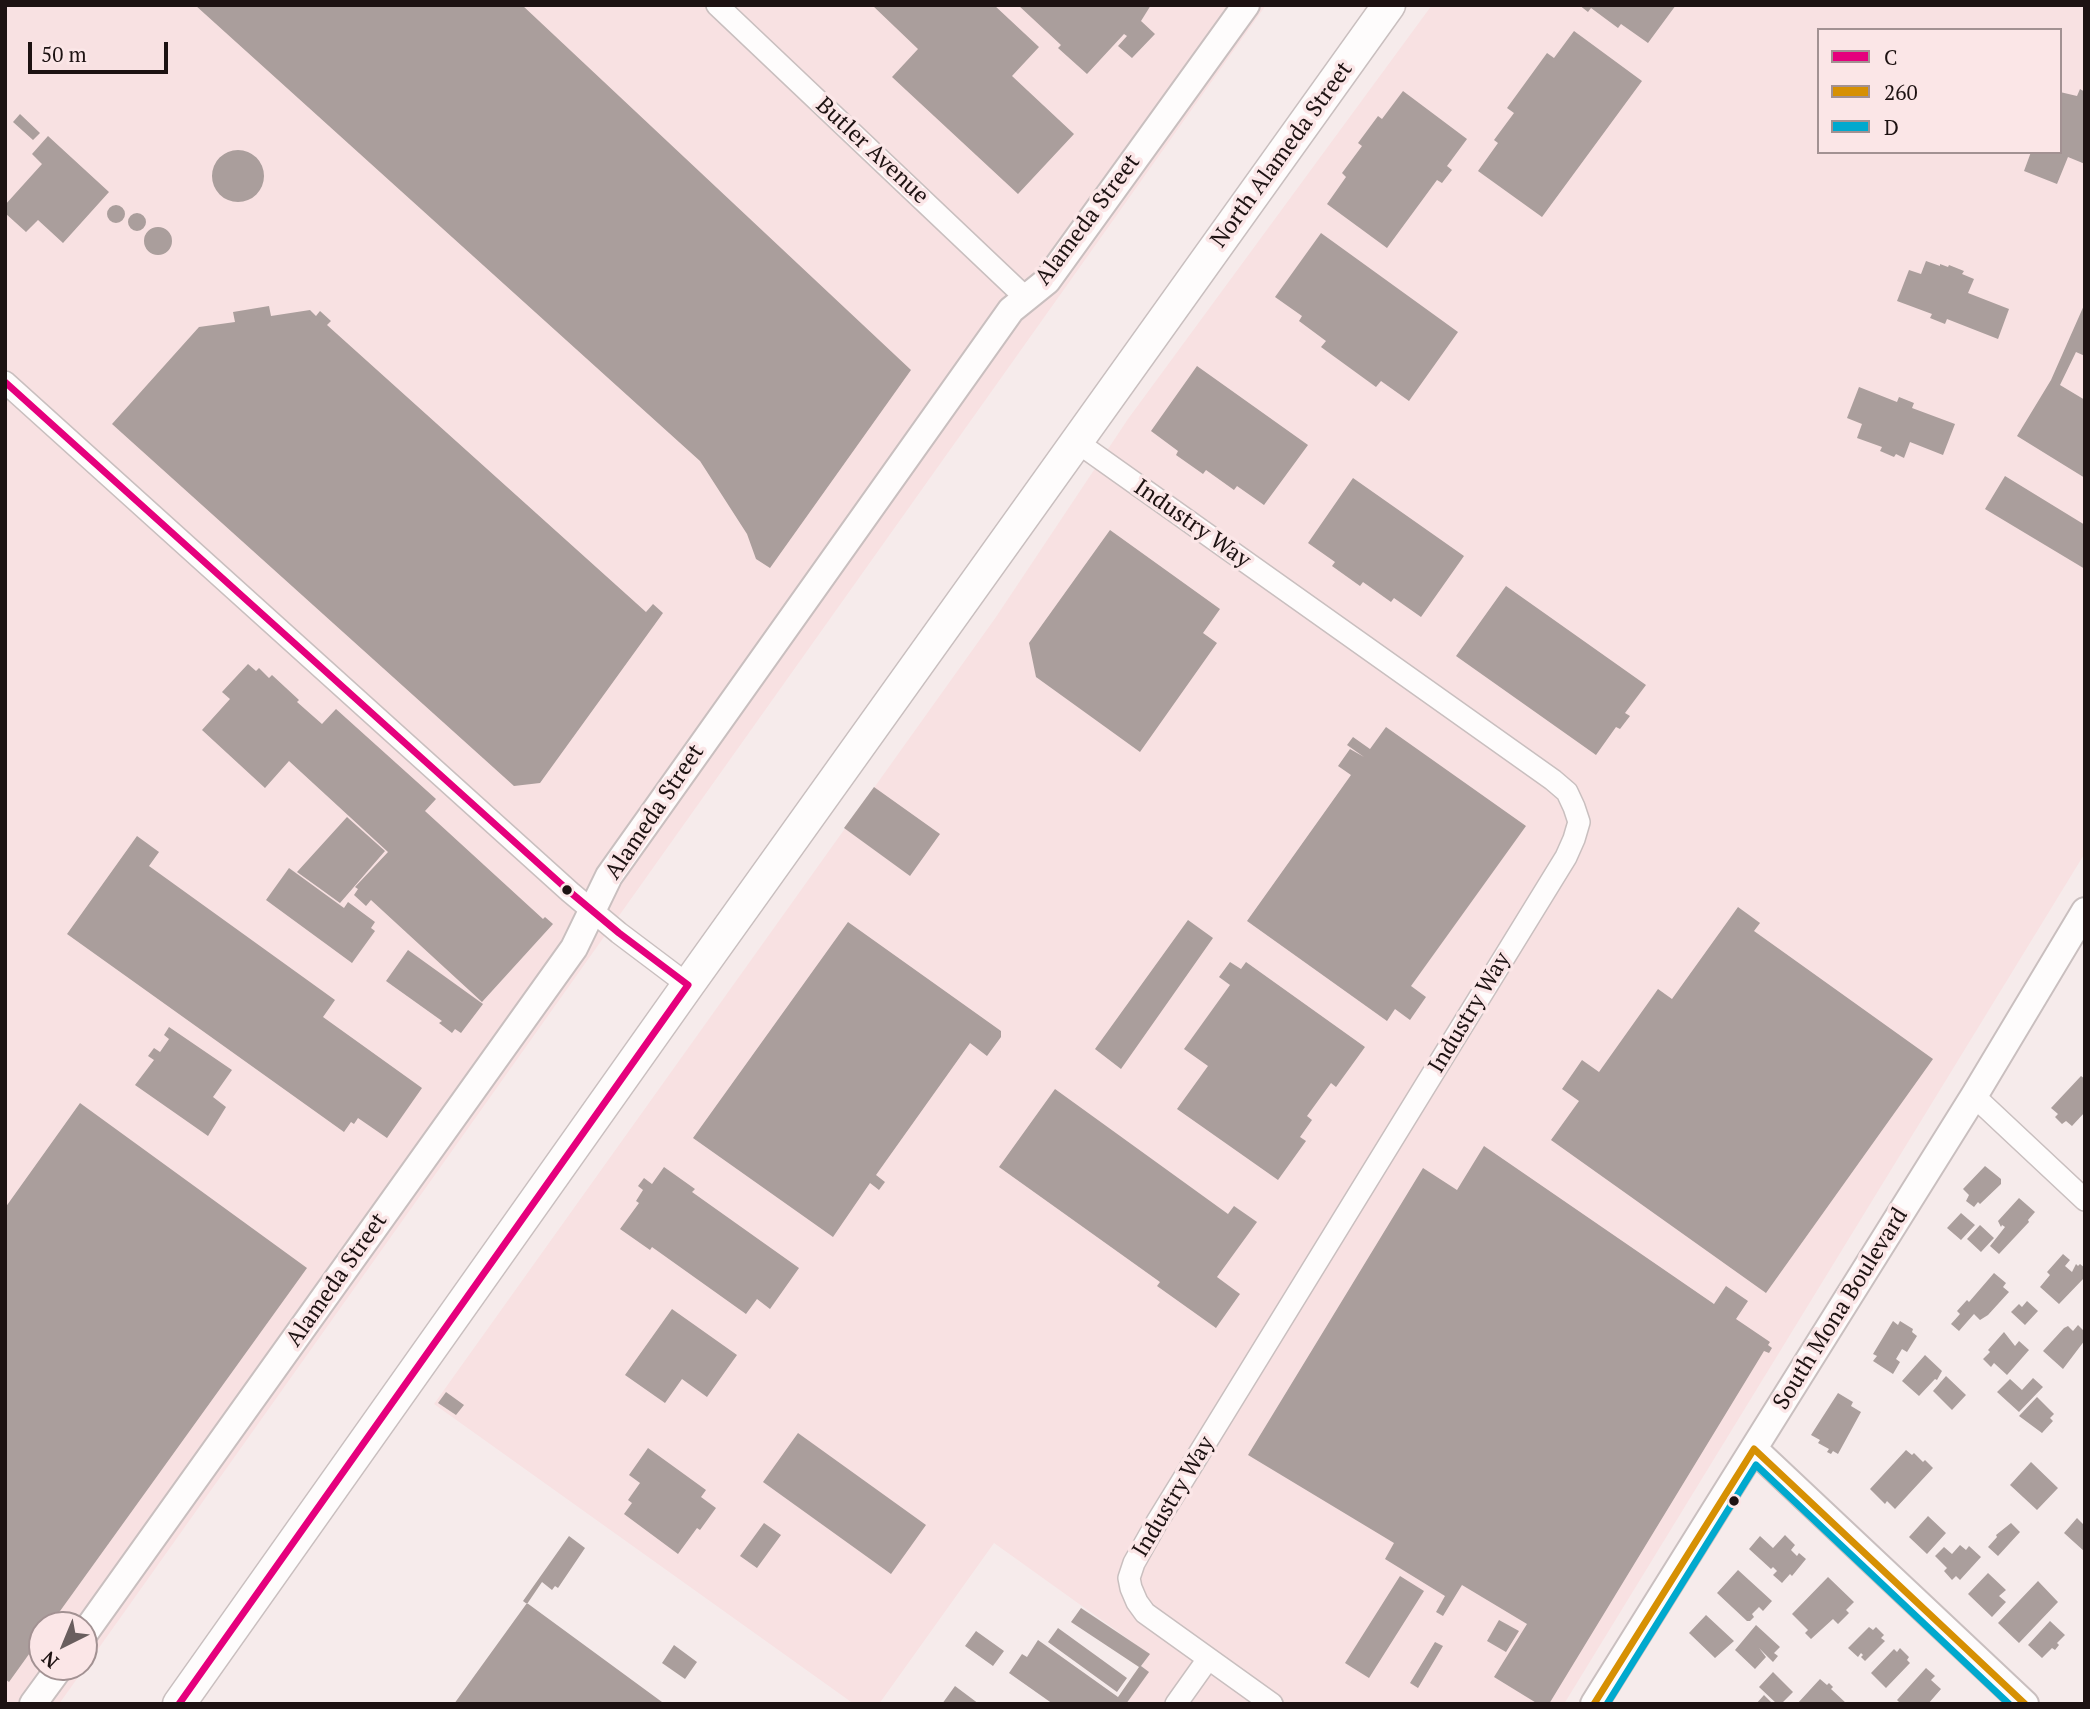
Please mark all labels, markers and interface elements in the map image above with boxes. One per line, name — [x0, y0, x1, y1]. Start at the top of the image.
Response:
scale bar — [32, 28, 172, 72]
legend — [1817, 28, 2062, 154]
text: 50 m — [41, 40, 87, 68]
text: C — [1884, 43, 1898, 71]
street label: North Alameda Street — [1205, 57, 1359, 253]
text: 260 — [1884, 78, 1918, 106]
street label: Butler Avenue — [810, 92, 934, 210]
text: D — [1884, 113, 1899, 141]
street label: Alameda Street — [1030, 149, 1146, 291]
street label: Industry Way — [1128, 474, 1256, 574]
street label: Alameda Street — [600, 739, 710, 885]
unlabelled marker — [560, 883, 574, 897]
street label: Industry Way — [1423, 948, 1517, 1078]
street label: South Mona Boulevard — [1768, 1203, 1914, 1415]
street label: Alameda Street — [281, 1208, 393, 1352]
street label: Industry Way — [1127, 1432, 1221, 1562]
unlabelled marker — [1727, 1494, 1741, 1508]
north arrow — [28, 1611, 98, 1681]
text: N — [36, 1646, 63, 1674]

